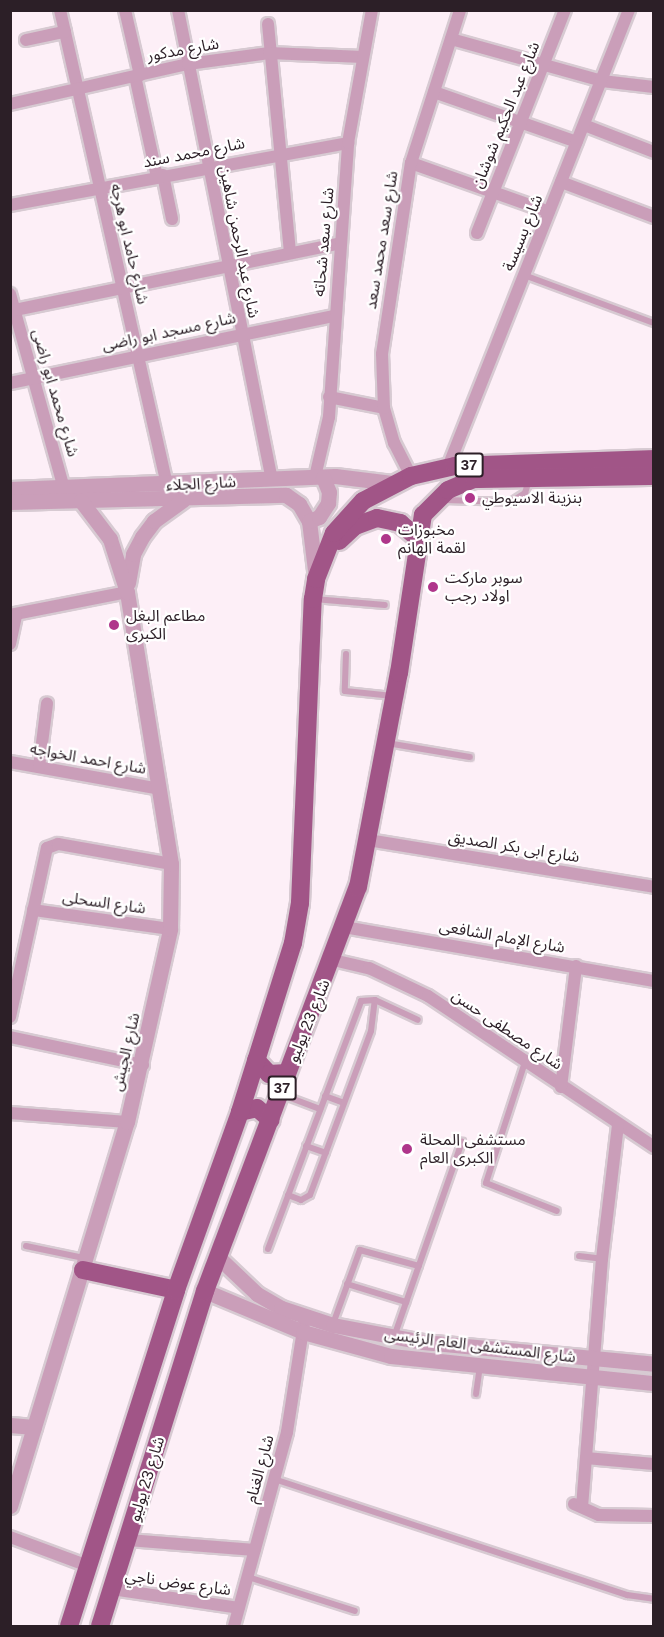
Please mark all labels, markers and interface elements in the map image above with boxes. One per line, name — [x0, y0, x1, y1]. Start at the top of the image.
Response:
street label: شارع مدكور — [146, 34, 220, 66]
street label: شارع عبد الحكيم شوشان — [468, 39, 544, 191]
street label: شارع محمد سند — [142, 134, 246, 172]
street label: شارع عبد الرحمن شاهين — [215, 164, 263, 320]
street label: شارع سعد محمد سعد — [362, 170, 402, 310]
street label: شارع حامد ابو هرجه — [106, 182, 152, 306]
street label: شارع سعد شحاته — [310, 187, 338, 297]
street label: شارع بسيسة — [499, 192, 547, 274]
street label: شارع مسجد ابو راضى — [100, 308, 238, 356]
street label: شارع محمد ابو راضى — [28, 327, 82, 459]
road number: 37 — [454, 453, 484, 477]
street label: شارع الجلاء — [166, 473, 236, 495]
place label: بنزينة الاسيوطي — [482, 488, 582, 508]
marker: بنزينة الاسيوطي — [463, 491, 477, 505]
place label: مخبوزات لقمة الهانم — [398, 520, 466, 558]
marker: مخبوزات لقمة الهانم — [379, 532, 393, 546]
place label: سوبر ماركت اولاد رجب — [445, 568, 523, 606]
marker: سوبر ماركت اولاد رجب — [426, 580, 440, 594]
place label: مطاعم البغل الكبرى — [126, 606, 205, 644]
marker: مطاعم البغل الكبرى — [107, 618, 121, 632]
street label: شارع احمد الخواجه — [28, 739, 148, 779]
street label: شارع ابى بكر الصديق — [447, 827, 581, 867]
street label: شارع السحلى — [61, 888, 147, 918]
street label: شارع الإمام الشافعى — [438, 916, 566, 958]
street label: شارع 23 يوليو — [284, 977, 334, 1065]
street label: شارع مصطفى حسن — [448, 986, 566, 1074]
street label: شارع الجيش — [108, 1011, 144, 1093]
road number: 37 — [267, 1076, 297, 1100]
place label: مستشفى المحلة الكبرى العام — [420, 1130, 526, 1168]
marker: مستشفى المحلة الكبرى العام — [398, 1140, 416, 1158]
street label: شارع المستشفى العام الرئيسى — [383, 1325, 577, 1367]
street label: شارع الغنام — [242, 1433, 278, 1505]
street label: شارع 23 يوليو — [125, 1434, 169, 1524]
street label: شارع عوض ناجي — [124, 1566, 232, 1600]

